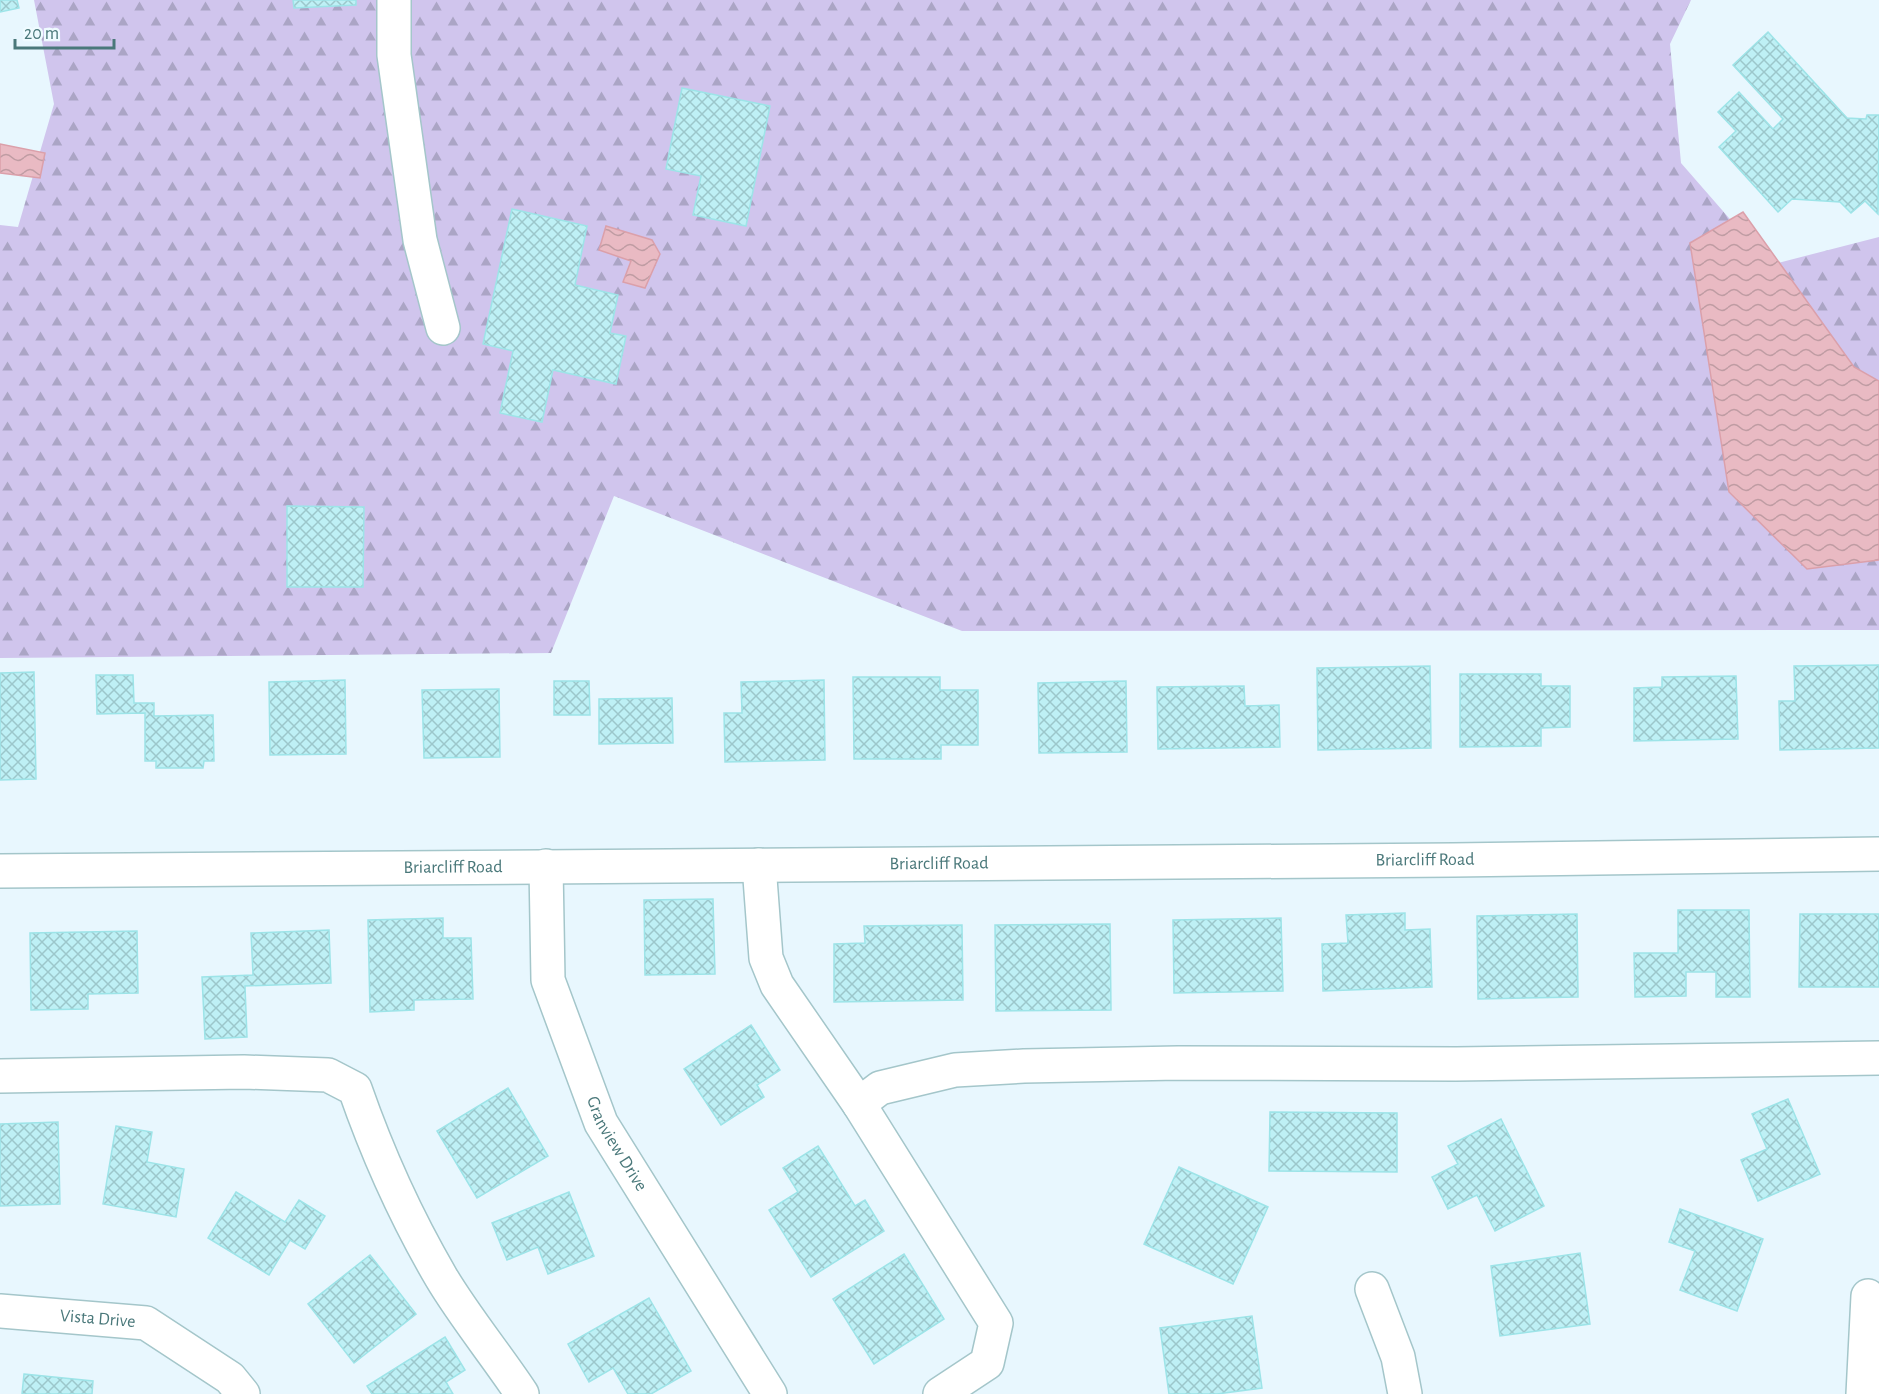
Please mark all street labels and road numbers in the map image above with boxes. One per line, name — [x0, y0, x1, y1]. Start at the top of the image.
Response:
street label: Briarcliff Road — [1375, 851, 1475, 870]
street label: Briarcliff Road — [889, 855, 989, 873]
street label: Briarcliff Road — [403, 858, 503, 877]
street label: Granview Drive — [583, 1094, 650, 1194]
street label: Vista Drive — [59, 1307, 136, 1331]

